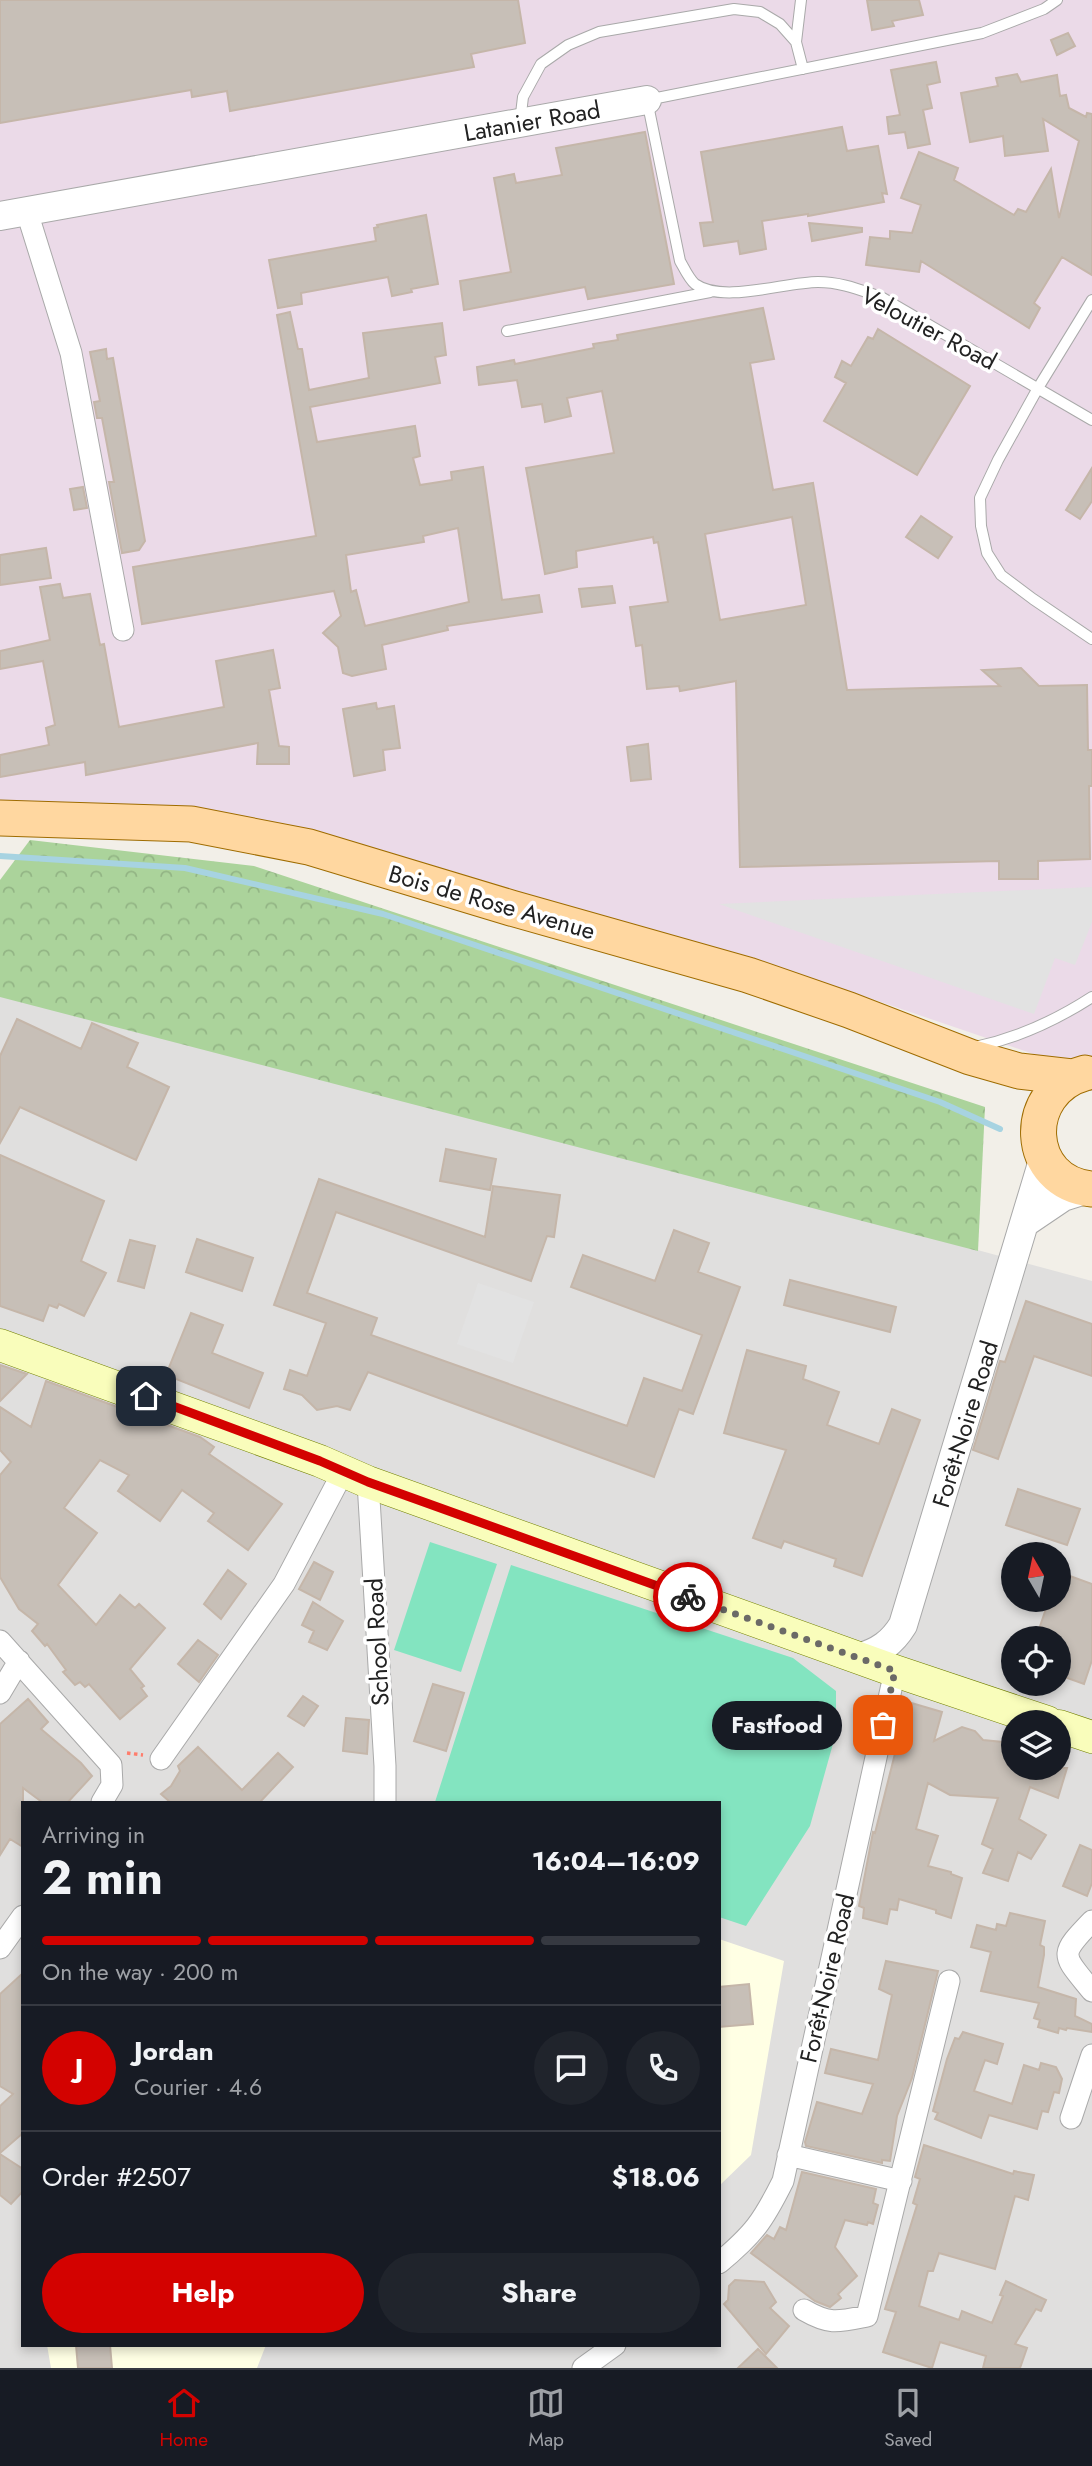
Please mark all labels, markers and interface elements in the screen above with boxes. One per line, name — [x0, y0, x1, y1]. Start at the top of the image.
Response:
street label: Latanier Road — [461, 92, 603, 150]
street label: Veloutier Road — [855, 278, 1003, 378]
street label: Bois de Rose Avenue — [385, 856, 599, 948]
street label: Forêt-Noire Road — [923, 1336, 1007, 1512]
pin — [116, 1366, 176, 1426]
icon: home — [127, 1377, 165, 1415]
north arrow — [1001, 1542, 1071, 1612]
map controls — [1001, 1542, 1071, 1780]
courier — [653, 1562, 723, 1632]
street label: School Road — [356, 1577, 398, 1707]
icon: bike — [669, 1578, 707, 1616]
button: locate — [1001, 1626, 1071, 1696]
pin — [853, 1695, 913, 1755]
callout: Fastfood — [712, 1700, 841, 1750]
icon: bag — [864, 1706, 902, 1744]
text: Fastfood — [731, 1708, 823, 1742]
button: layers — [1001, 1710, 1071, 1780]
text: Arriving in — [42, 1818, 145, 1852]
text: 16:04–16:09 — [532, 1842, 700, 1880]
text: 2 min — [42, 1845, 163, 1911]
street label: Forêt-Noire Road — [791, 1890, 863, 2066]
text: On the way · 200 m — [42, 1955, 238, 1989]
button: chat — [534, 2031, 608, 2105]
button: phone — [626, 2031, 700, 2105]
text: Jordan — [134, 2032, 214, 2070]
text: J — [75, 2049, 83, 2087]
text: Courier · 4.6 — [134, 2070, 262, 2104]
text: Order #2507 — [42, 2158, 191, 2196]
text: $18.06 — [612, 2158, 700, 2196]
button: Help — [42, 2253, 364, 2333]
button: Share — [378, 2253, 700, 2333]
tab: Home — [160, 2384, 208, 2453]
tab: Map — [527, 2384, 565, 2453]
tab: Saved — [884, 2384, 932, 2453]

